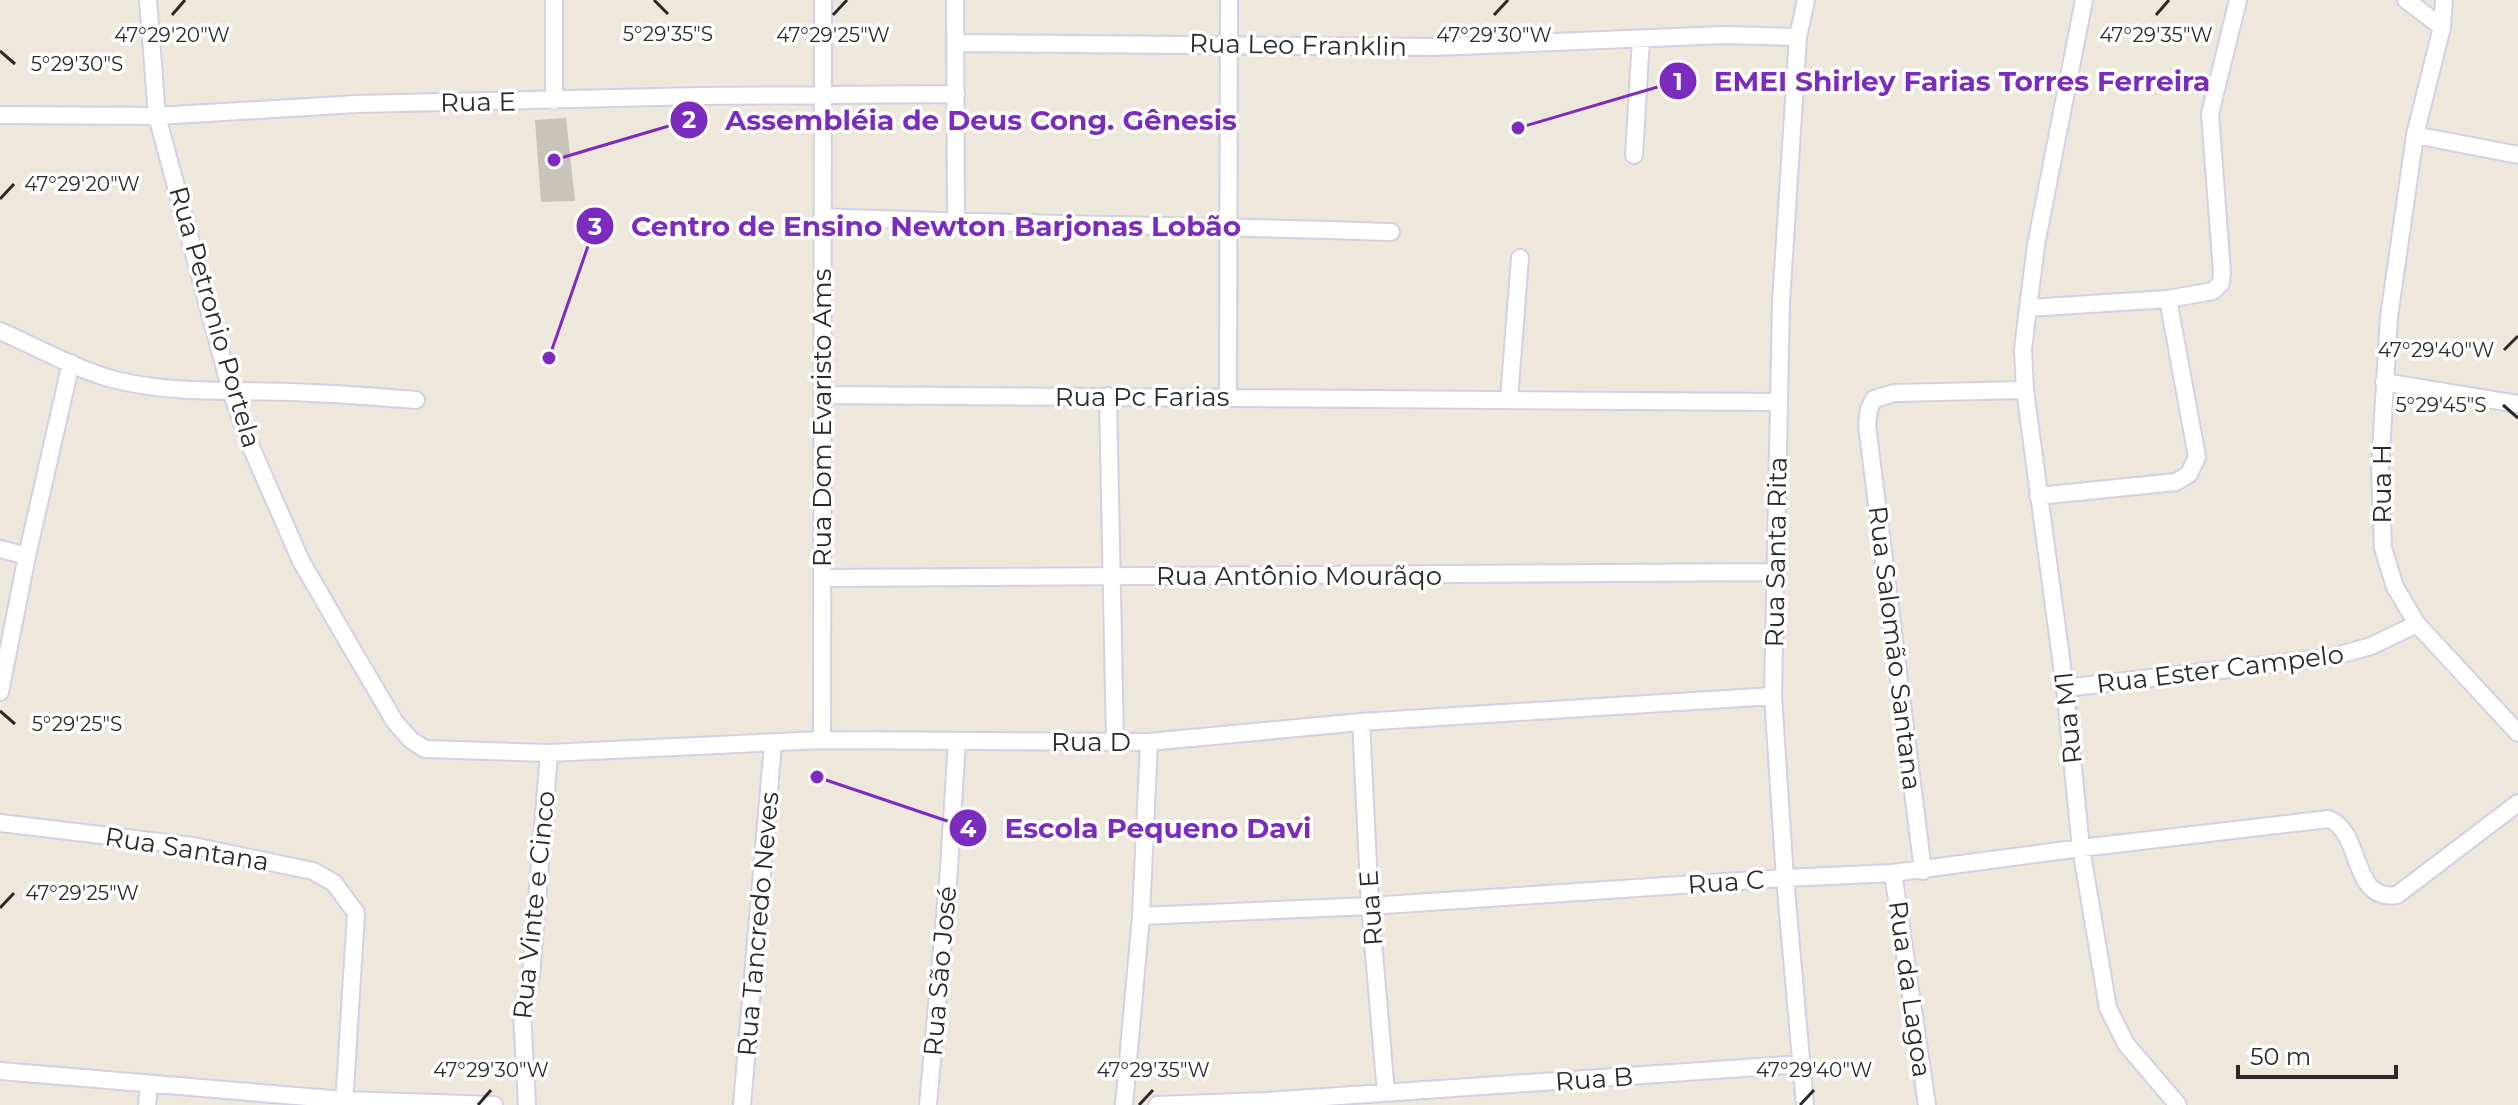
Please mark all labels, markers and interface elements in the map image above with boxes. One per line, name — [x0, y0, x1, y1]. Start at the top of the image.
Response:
text: 5°29'35"S — [623, 22, 713, 46]
text: 47°29'20"W — [114, 23, 230, 47]
text: 47°29'25"W — [776, 23, 890, 47]
text: 47°29'30"W — [1436, 23, 1552, 47]
text: 47°29'35"W — [2099, 23, 2213, 47]
street label: Rua Leo Franklin — [1189, 27, 1407, 63]
text: 5°29'30"S — [31, 52, 123, 76]
callout: EMEI Shirley Farias Torres Ferreira — [1658, 55, 2227, 107]
text: EMEI Shirley Farias Torres Ferreira — [1714, 64, 2210, 98]
text: 1 — [1673, 67, 1683, 96]
street label: Rua E — [440, 85, 516, 119]
callout: Assembléia de Deus Cong. Gênesis — [669, 94, 1253, 146]
text: Assembléia de Deus Cong. Gênesis — [724, 103, 1237, 137]
text: 2 — [682, 105, 696, 134]
text: 47°29'20"W — [24, 172, 140, 196]
street label: Rua Petronio Portela — [162, 183, 268, 451]
callout: Centro de Ensino Newton Barjonas Lobão — [575, 200, 1257, 252]
text: Centro de Ensino Newton Barjonas Lobão — [631, 209, 1241, 243]
text: 3 — [587, 212, 602, 241]
street label: Rua Dom Evaristo Ams — [806, 269, 838, 567]
text: 47°29'40"W — [2378, 338, 2494, 362]
street label: Rua Pc Farias — [1055, 381, 1229, 413]
text: 5°29'45"S — [2395, 393, 2487, 417]
street label: Rua H — [2366, 444, 2398, 524]
street label: Rua Santa Rita — [1758, 457, 1794, 647]
street label: Rua Salomão Santana — [1862, 504, 1928, 792]
street label: Rua Antônio Mourãqo — [1156, 560, 1442, 592]
street label: Rua Ester Campelo — [2094, 638, 2346, 700]
street label: Rua M1 — [2047, 670, 2089, 766]
text: 5°29'25"S — [32, 712, 122, 736]
street label: Rua D — [1051, 726, 1131, 758]
street label: Rua Vinte e Cinco — [506, 789, 562, 1021]
street label: Rua Tancredo Neves — [730, 790, 786, 1058]
callout: Escola Pequeno Davi — [948, 802, 1327, 854]
text: Escola Pequeno Davi — [1005, 811, 1311, 845]
text: 4 — [960, 814, 977, 843]
street label: Rua Santana — [103, 820, 271, 878]
street label: Rua C — [1687, 863, 1765, 901]
street label: Rua E — [1352, 869, 1390, 947]
text: 47°29'25"W — [25, 881, 139, 905]
street label: Rua São José — [917, 885, 963, 1057]
street label: Rua da Lagoa — [1882, 899, 1938, 1079]
scale bar — [2238, 1029, 2396, 1079]
text: 50 m — [2250, 1042, 2311, 1071]
text: 47°29'30"W — [433, 1058, 549, 1082]
text: 47°29'35"W — [1096, 1058, 1210, 1082]
text: 47°29'40"W — [1756, 1058, 1872, 1082]
street label: Rua B — [1554, 1060, 1634, 1098]

